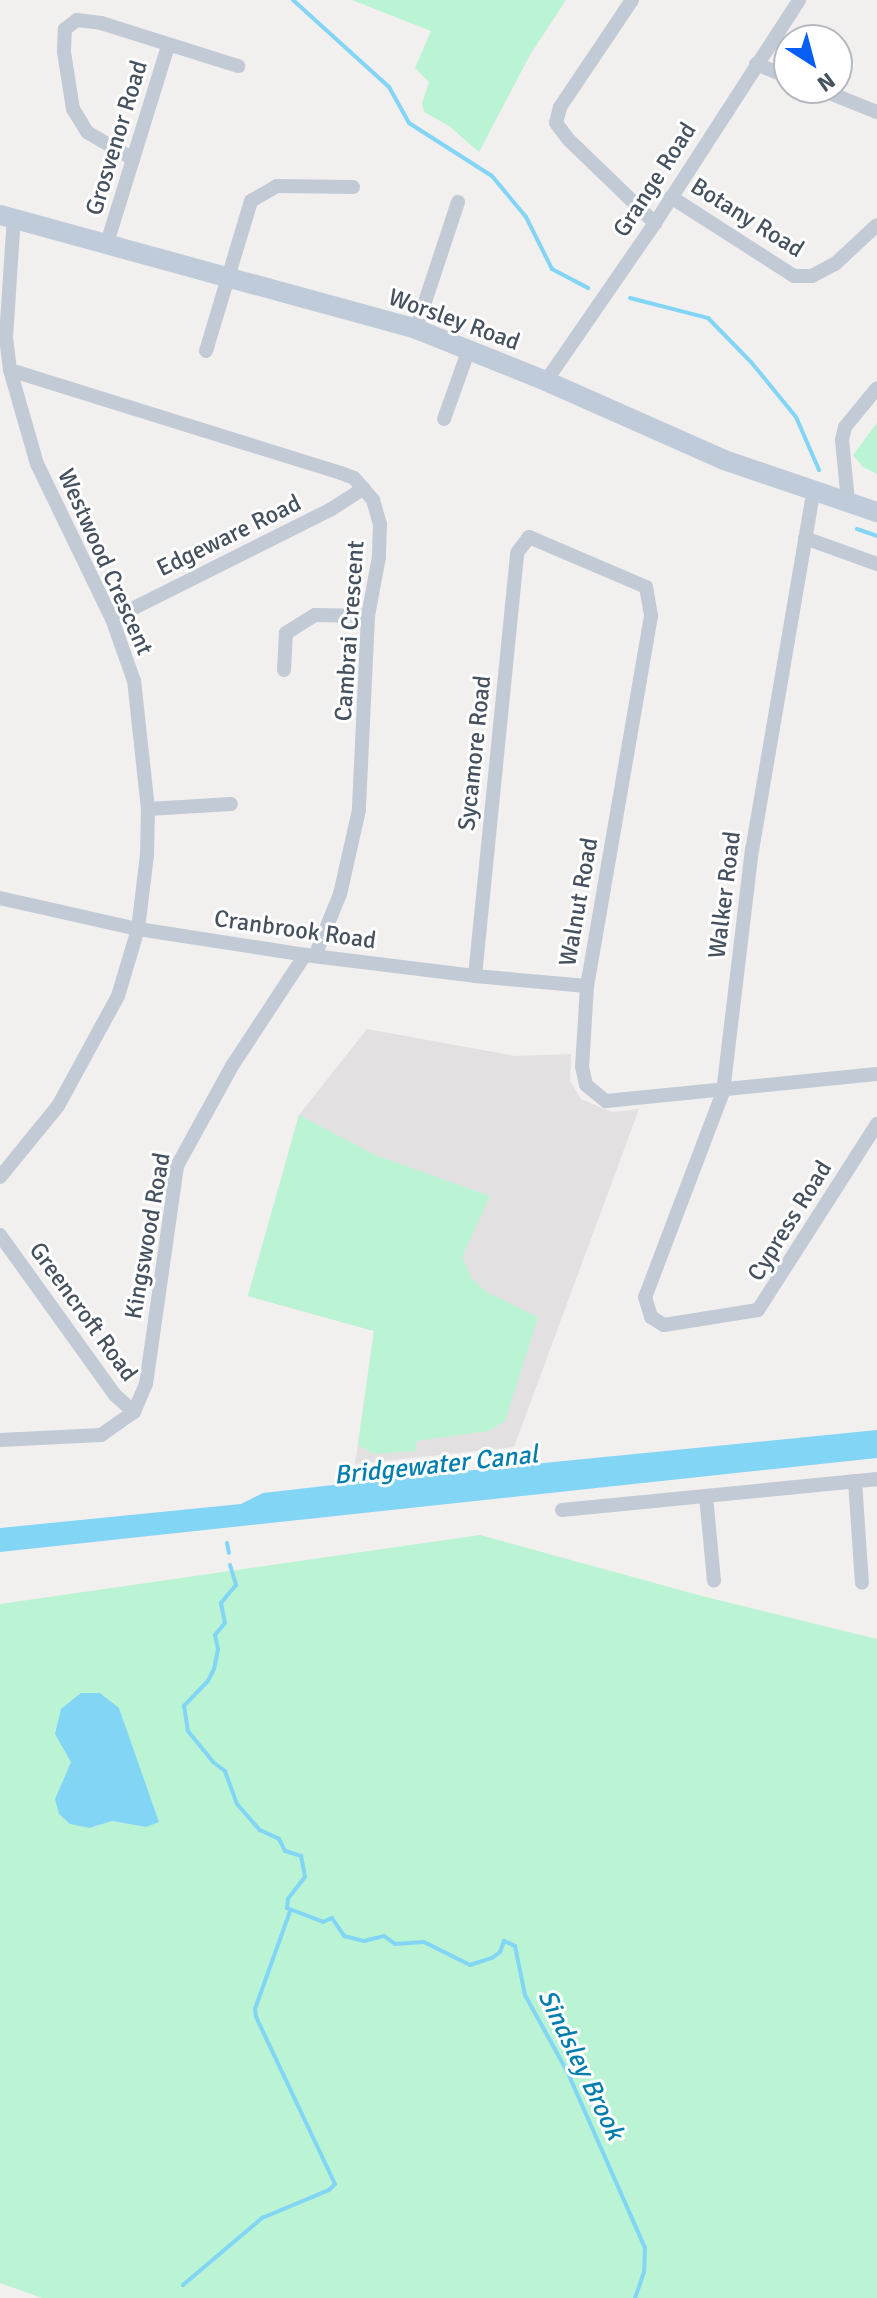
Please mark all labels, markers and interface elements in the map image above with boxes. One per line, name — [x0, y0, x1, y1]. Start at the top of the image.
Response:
north arrow — [773, 24, 853, 104]
street label: Grosvenor Road — [80, 57, 154, 219]
text: N — [812, 67, 840, 98]
street label: Grange Road — [607, 117, 703, 243]
street label: Botany Road — [685, 172, 809, 264]
street label: Worsley Road — [384, 283, 524, 357]
street label: Westwood Crescent — [51, 465, 159, 659]
street label: Edgeware Road — [152, 489, 306, 583]
street label: Cambrai Crescent — [329, 540, 371, 722]
street label: Sycamore Road — [453, 674, 497, 832]
street label: Walker Road — [703, 830, 747, 960]
street label: Walnut Road — [554, 835, 604, 969]
street label: Cranbrook Road — [212, 904, 378, 956]
street label: Kingswood Road — [119, 1151, 177, 1321]
street label: Cypress Road — [742, 1156, 838, 1286]
street label: Greencroft Road — [23, 1237, 143, 1387]
water label: Bridgewater Canal — [332, 1440, 540, 1492]
water label: Sindsley Brook — [530, 1985, 630, 2145]

